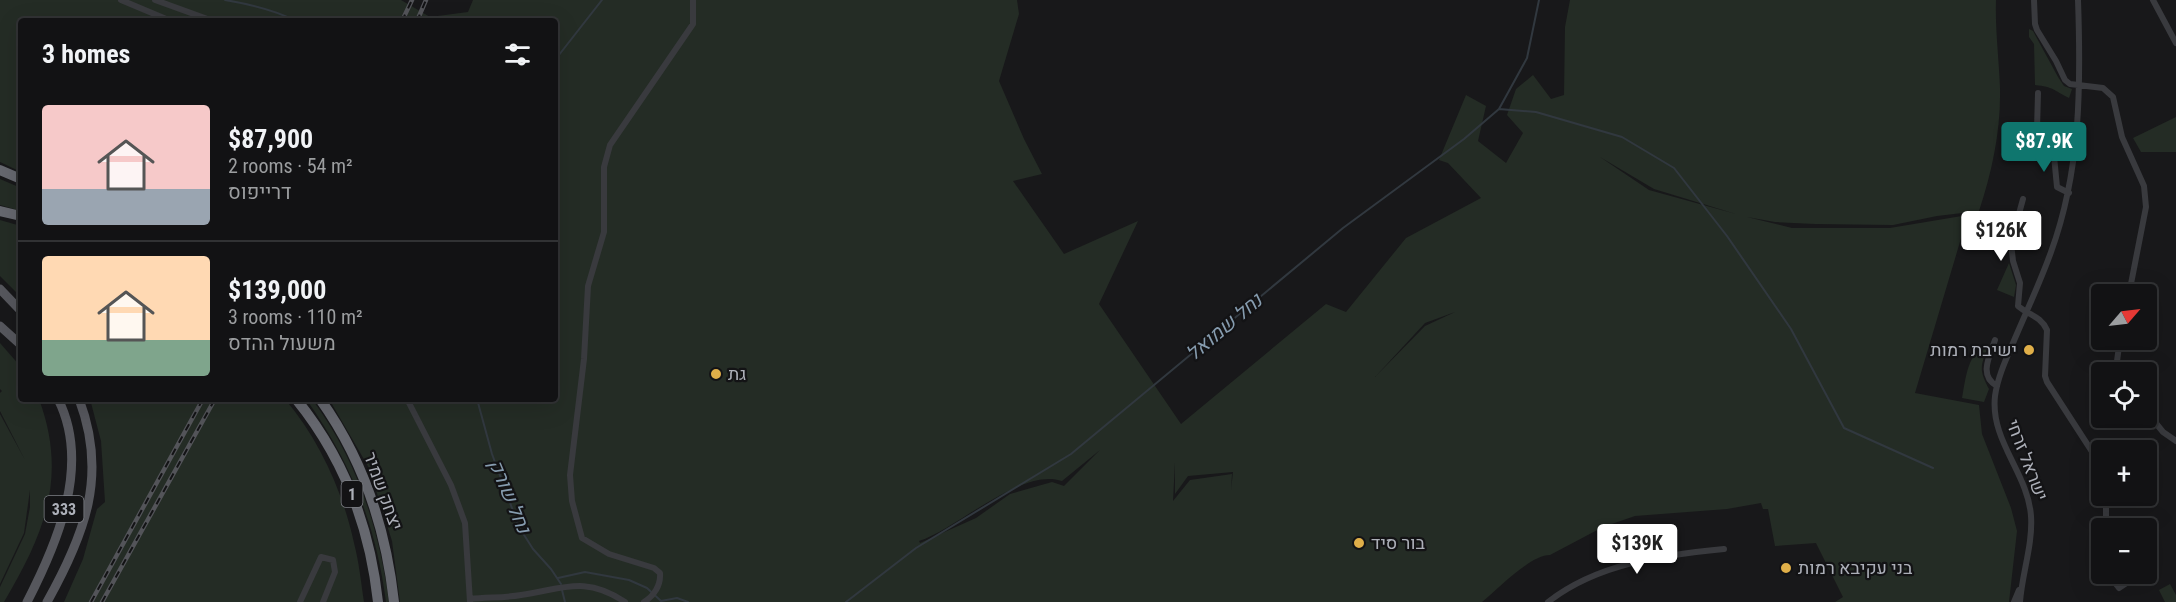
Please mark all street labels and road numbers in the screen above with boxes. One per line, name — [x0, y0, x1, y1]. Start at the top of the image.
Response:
street label: ישראל זרחי — [2002, 416, 2053, 503]
street label: יצחק שמיר — [360, 449, 407, 533]
road number: 1 — [342, 481, 362, 507]
road number: 333 — [44, 496, 84, 522]

